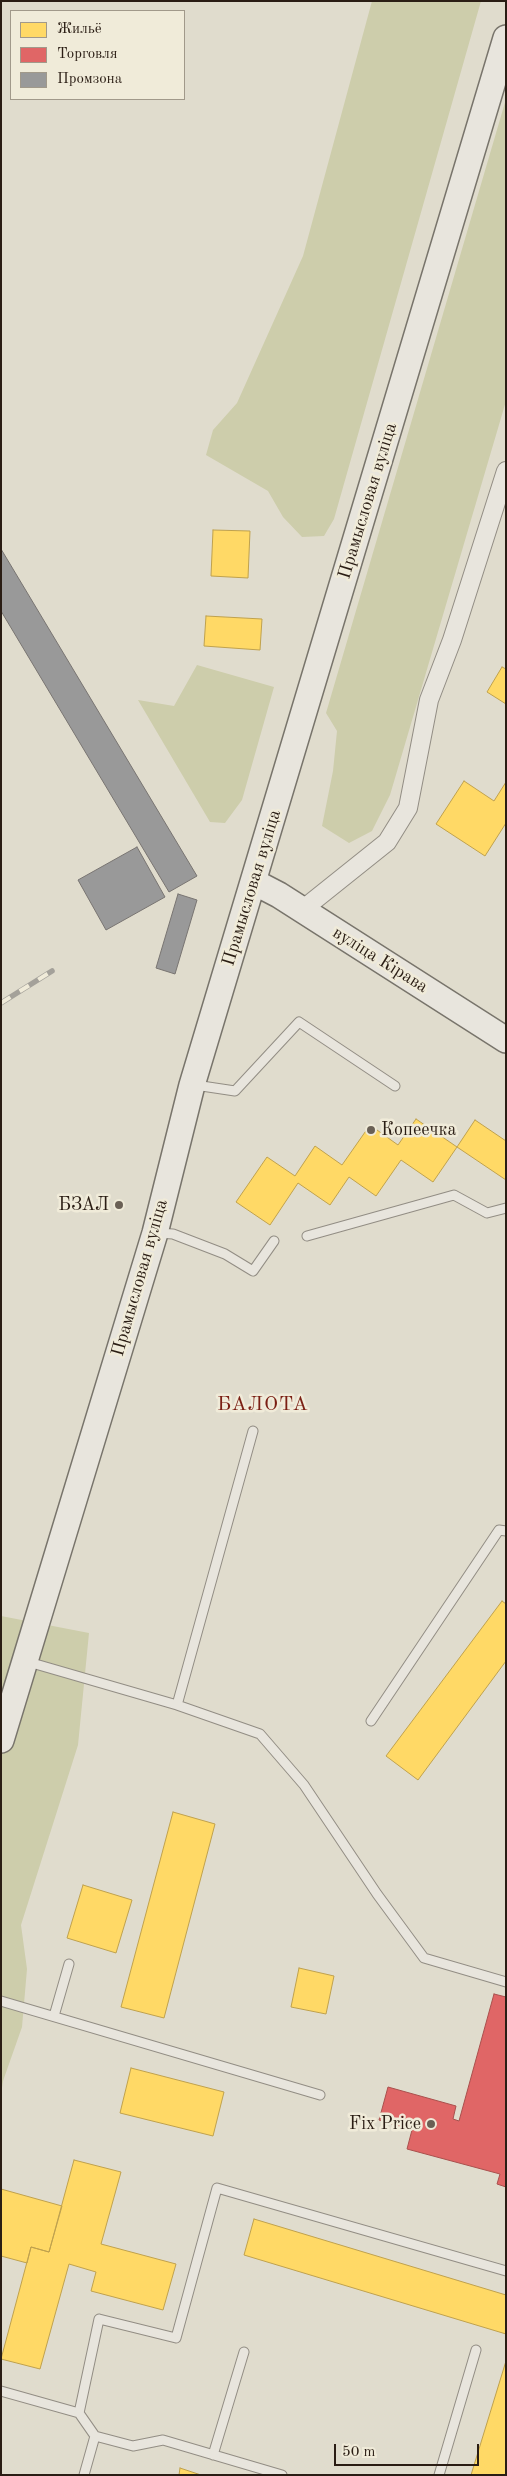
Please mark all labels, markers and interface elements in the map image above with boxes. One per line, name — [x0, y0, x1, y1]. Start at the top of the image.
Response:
legend — [10, 10, 185, 100]
text: Жильё — [57, 22, 102, 37]
text: Торговля — [57, 47, 118, 62]
text: Промзона — [57, 72, 122, 87]
street label: Прамысловая вуліца — [334, 420, 402, 582]
street label: Прамысловая вуліца — [218, 807, 286, 969]
street label: вуліца Кірава — [328, 922, 432, 998]
place label: Копеечка — [381, 1119, 456, 1141]
marker: Копеечка — [365, 1124, 377, 1136]
place label: БЗАЛ — [58, 1194, 109, 1216]
street label: Прамысловая вуліца — [107, 1197, 173, 1359]
marker: БЗАЛ — [113, 1199, 125, 1211]
district label: БАЛОТА — [216, 1393, 310, 1417]
place label: Fix Price — [349, 2113, 421, 2135]
marker: Fix Price — [425, 2118, 437, 2130]
scale bar — [337, 2434, 482, 2466]
text: 50 m — [342, 2445, 376, 2460]

